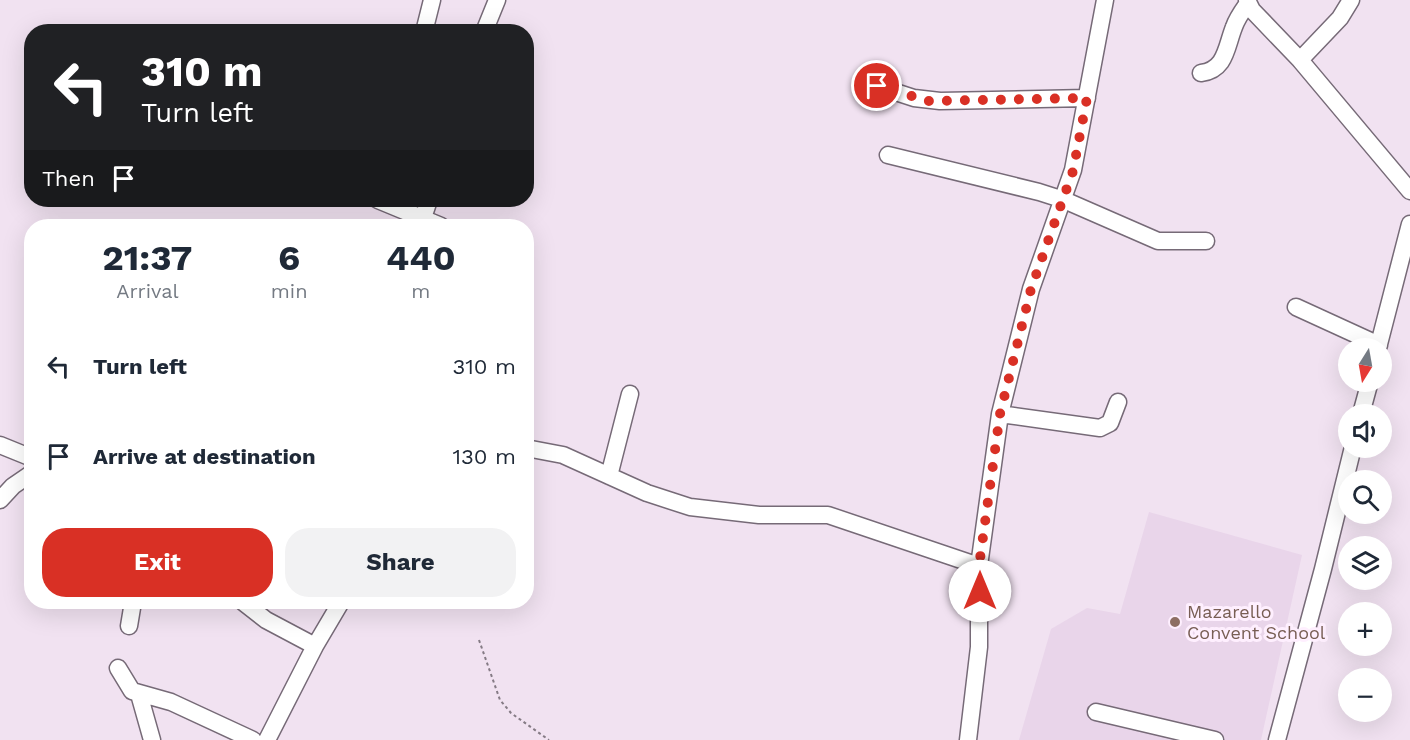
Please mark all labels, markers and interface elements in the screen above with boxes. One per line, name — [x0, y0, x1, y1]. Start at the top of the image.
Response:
text: 310 m — [141, 47, 263, 96]
icon: left — [42, 48, 120, 126]
pin — [851, 60, 902, 111]
icon: arrive — [860, 69, 893, 102]
text: Turn left — [141, 97, 253, 129]
icon: arrive — [107, 162, 140, 195]
text: Then — [42, 166, 95, 191]
text: 21:37 — [102, 237, 192, 279]
text: 6 — [278, 237, 300, 279]
text: 440 — [386, 237, 456, 279]
text: Arrival — [116, 279, 179, 303]
text: min — [271, 279, 308, 303]
text: m — [411, 279, 430, 303]
north arrow — [1338, 338, 1392, 392]
map controls — [1338, 338, 1392, 722]
icon: left — [42, 350, 75, 383]
text: Turn left — [93, 354, 187, 379]
text: 310 m — [452, 354, 516, 379]
button: sound — [1338, 404, 1392, 458]
icon: arrive — [42, 440, 75, 473]
text: Arrive at destination — [93, 444, 316, 469]
text: 130 m — [452, 444, 516, 469]
button: search — [1338, 470, 1392, 524]
button: Exit — [42, 528, 273, 597]
button: Share — [285, 528, 516, 597]
button: layers — [1338, 536, 1392, 590]
position arrow — [948, 559, 1012, 623]
place label: Mazarello Convent School — [1187, 601, 1326, 643]
button: + — [1338, 602, 1392, 656]
marker: Mazarello Convent School — [1168, 615, 1182, 629]
button: − — [1338, 668, 1392, 722]

